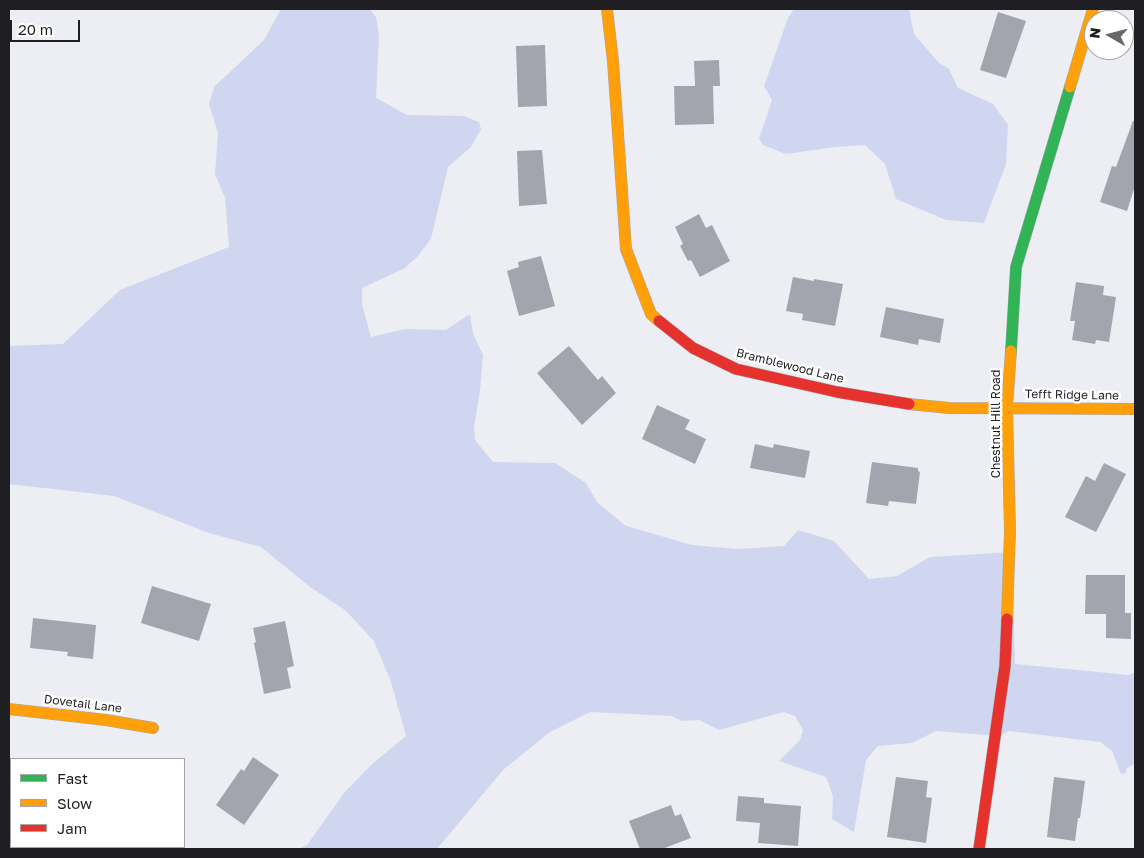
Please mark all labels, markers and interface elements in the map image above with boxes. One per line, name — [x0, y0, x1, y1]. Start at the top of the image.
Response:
scale bar — [12, 10, 82, 42]
north arrow — [1084, 10, 1134, 60]
text: 20 m — [18, 20, 53, 38]
text: N — [1085, 27, 1104, 39]
street label: Bramblewood Lane — [735, 346, 845, 386]
street label: Chestnut Hill Road — [989, 370, 1003, 478]
street label: Tefft Ridge Lane — [1025, 387, 1119, 403]
street label: Dovetail Lane — [43, 692, 123, 716]
legend — [10, 758, 185, 848]
text: Fast — [57, 769, 88, 787]
text: Slow — [57, 794, 92, 812]
text: Jam — [57, 819, 87, 837]

